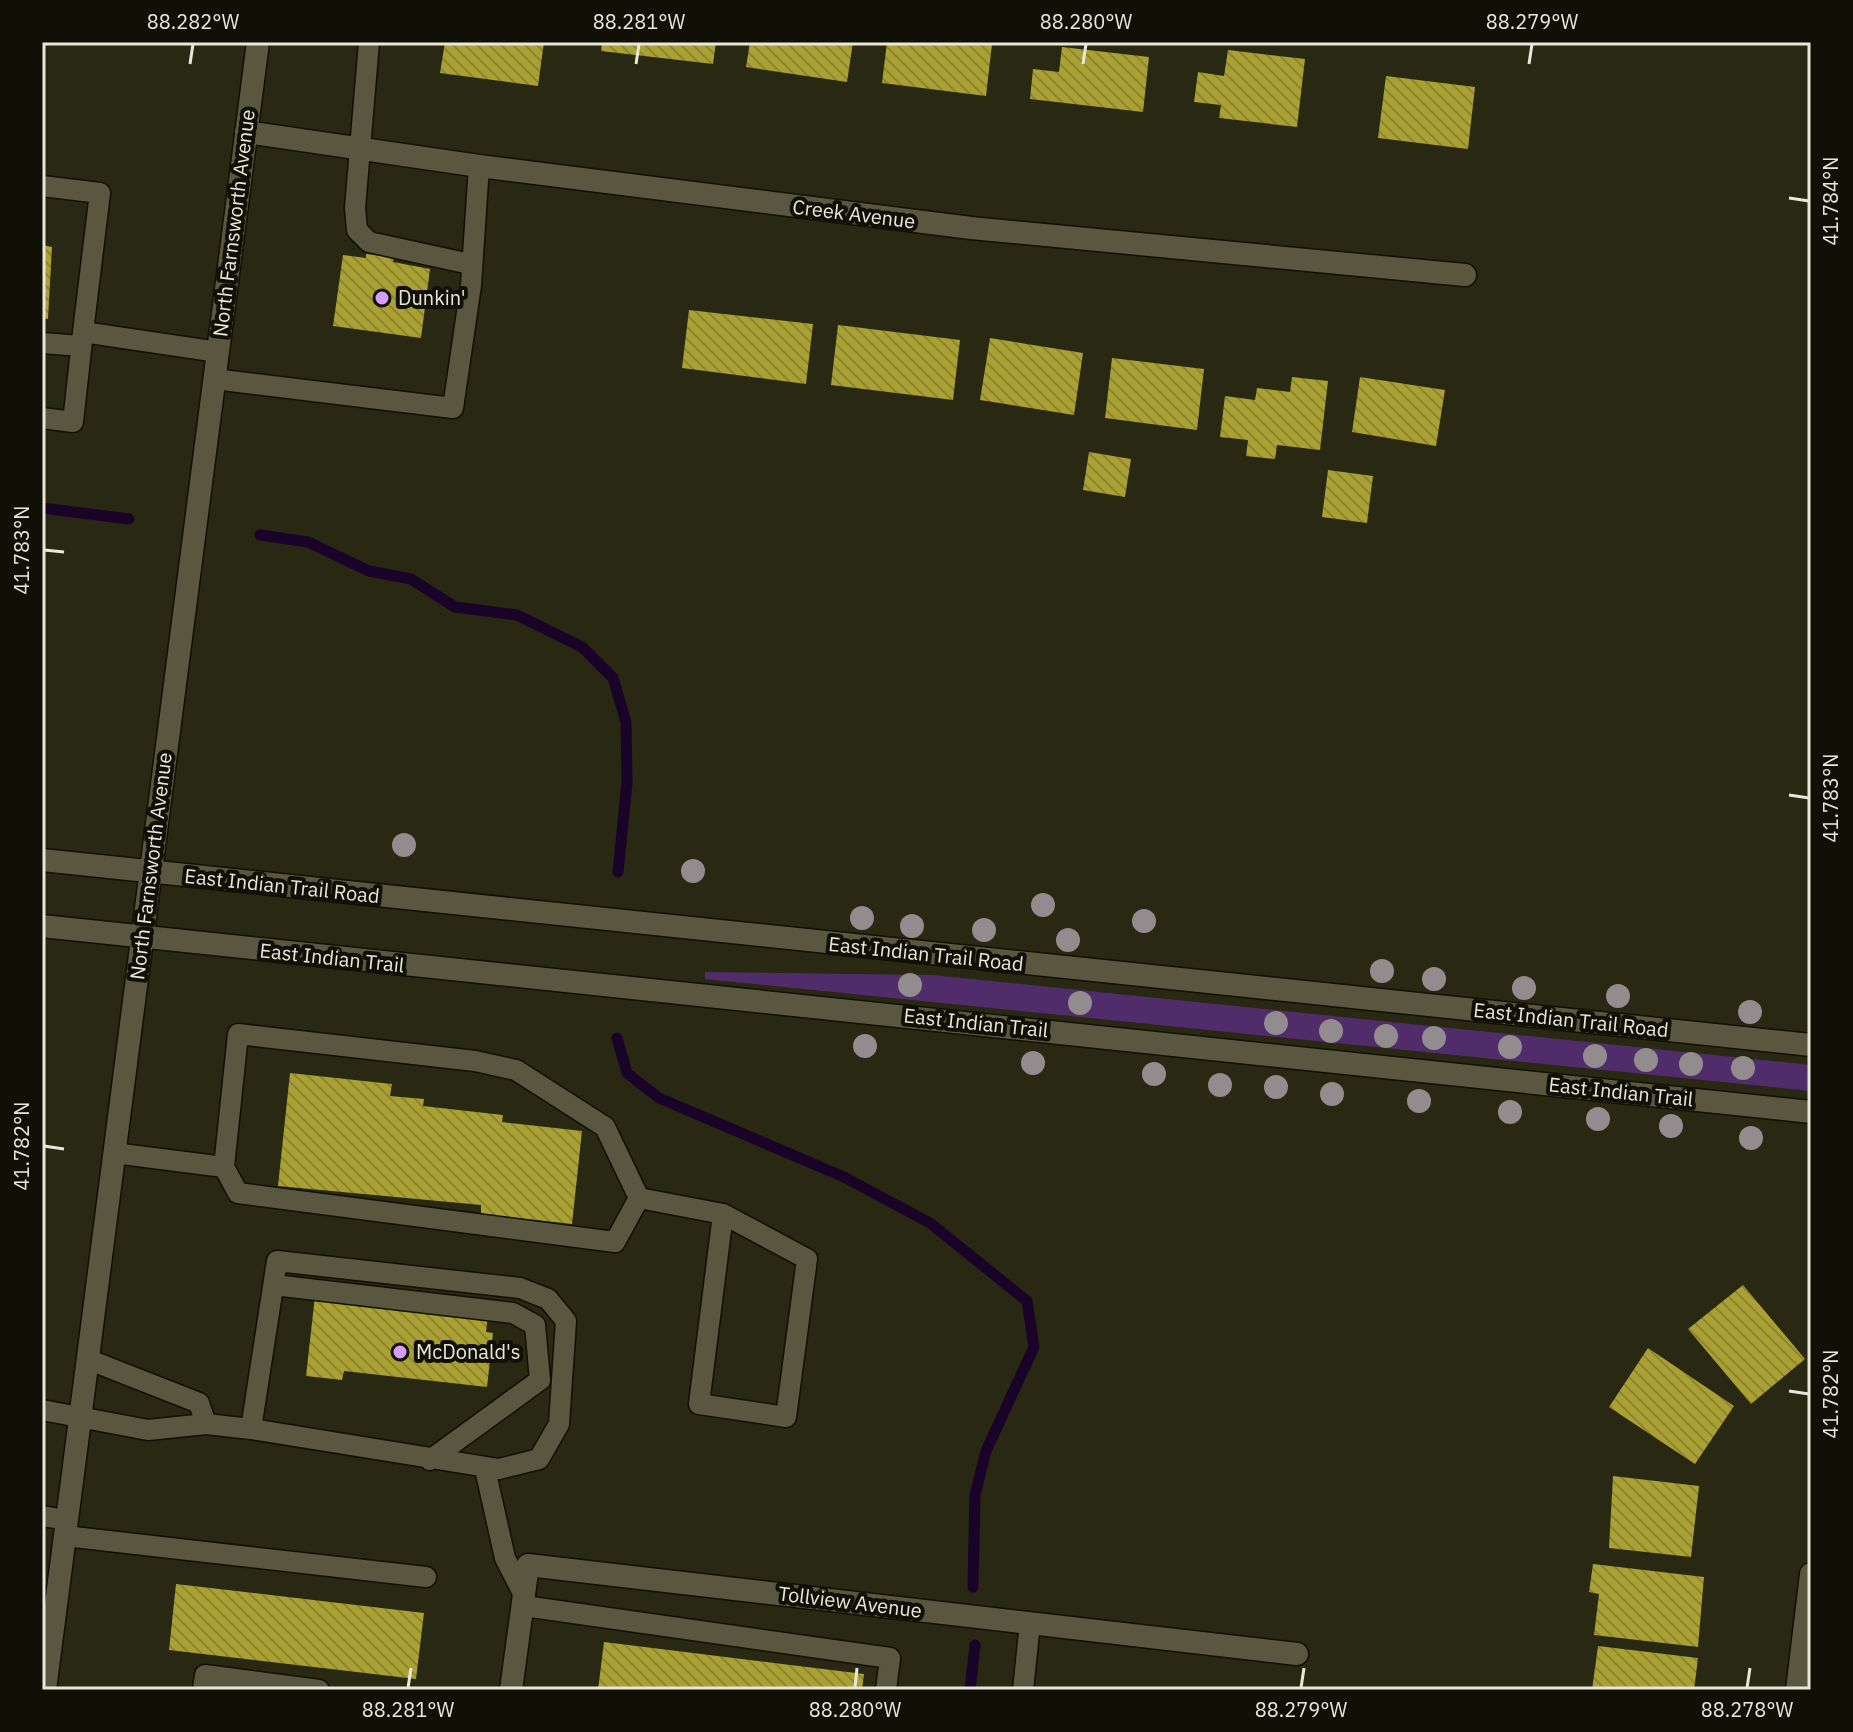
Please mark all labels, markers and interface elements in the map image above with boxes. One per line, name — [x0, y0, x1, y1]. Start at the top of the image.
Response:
text: 88.282°W — [147, 8, 239, 35]
text: 88.281°W — [593, 8, 685, 35]
text: 88.280°W — [1040, 8, 1132, 35]
text: 88.279°W — [1486, 8, 1578, 35]
street label: North Farnsworth Avenue — [206, 108, 261, 338]
text: 41.784°N — [1817, 157, 1844, 245]
street label: Creek Avenue — [791, 193, 917, 234]
place label: Dunkin' — [398, 284, 466, 311]
marker: Dunkin' — [373, 289, 391, 307]
text: 41.783°N — [8, 506, 35, 594]
street label: North Farnsworth Avenue — [123, 751, 178, 981]
text: 41.783°N — [1817, 754, 1844, 842]
street label: East Indian Trail Road — [183, 862, 381, 909]
street label: East Indian Trail Road — [827, 930, 1025, 977]
street label: East Indian Trail — [258, 936, 406, 979]
street label: East Indian Trail Road — [1472, 996, 1670, 1043]
street label: East Indian Trail — [902, 1001, 1050, 1044]
street label: East Indian Trail — [1547, 1070, 1695, 1113]
text: 41.782°N — [8, 1102, 35, 1190]
place label: McDonald's — [416, 1338, 521, 1365]
marker: McDonald's — [391, 1343, 409, 1361]
text: 41.782°N — [1817, 1350, 1844, 1438]
street label: Tollview Avenue — [777, 1579, 923, 1624]
text: 88.281°W — [362, 1696, 454, 1723]
text: 88.280°W — [809, 1696, 901, 1723]
text: 88.279°W — [1255, 1696, 1347, 1723]
text: 88.278°W — [1701, 1696, 1793, 1723]

